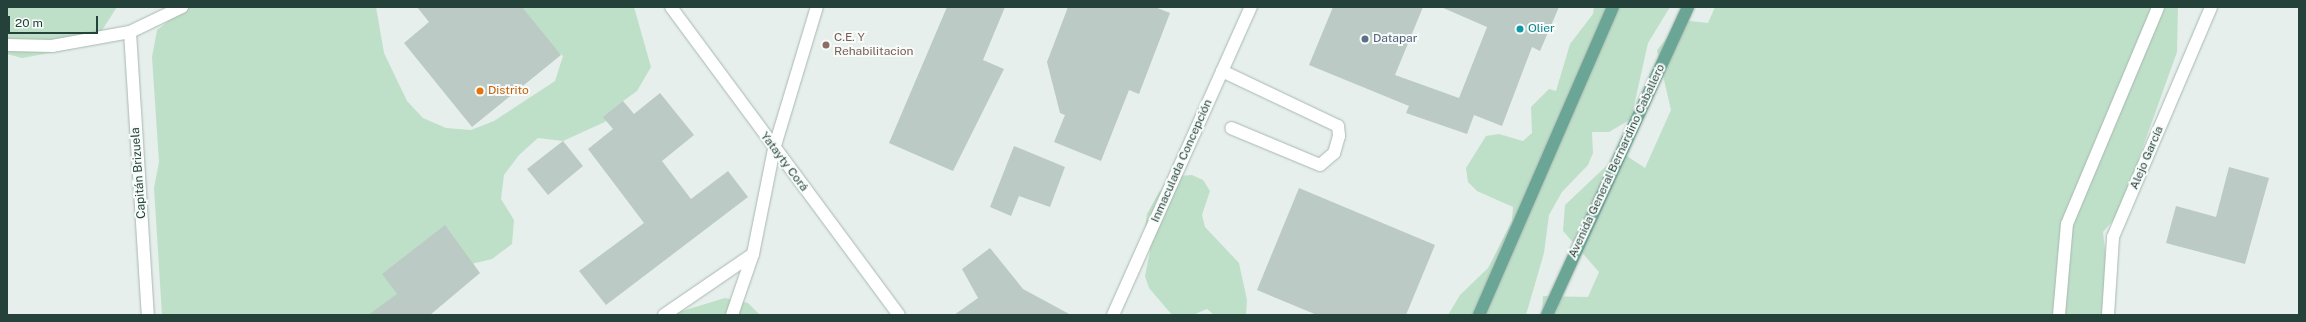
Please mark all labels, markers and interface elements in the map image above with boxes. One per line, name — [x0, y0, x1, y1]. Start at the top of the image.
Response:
scale bar — [10, 8, 100, 34]
text: 20 m — [15, 16, 43, 30]
place label: Olier — [1528, 22, 1555, 36]
marker: Olier — [1515, 24, 1525, 34]
place label: C.E. Y Rehabilitacion — [834, 31, 913, 59]
place label: Datapar — [1373, 32, 1417, 46]
marker: Datapar — [1360, 34, 1370, 44]
marker: C.E. Y Rehabilitacion — [821, 40, 831, 50]
street label: Avenida General Bernardino Caballero — [1566, 62, 1668, 260]
place label: Distrito — [488, 84, 529, 98]
marker: Distrito — [475, 86, 485, 96]
street label: Inmaculada Concepción — [1148, 97, 1216, 225]
street label: Alejo García — [2127, 124, 2167, 192]
street label: Capitán Brizuela — [129, 127, 149, 219]
street label: Yatayty Corá — [757, 129, 811, 195]

